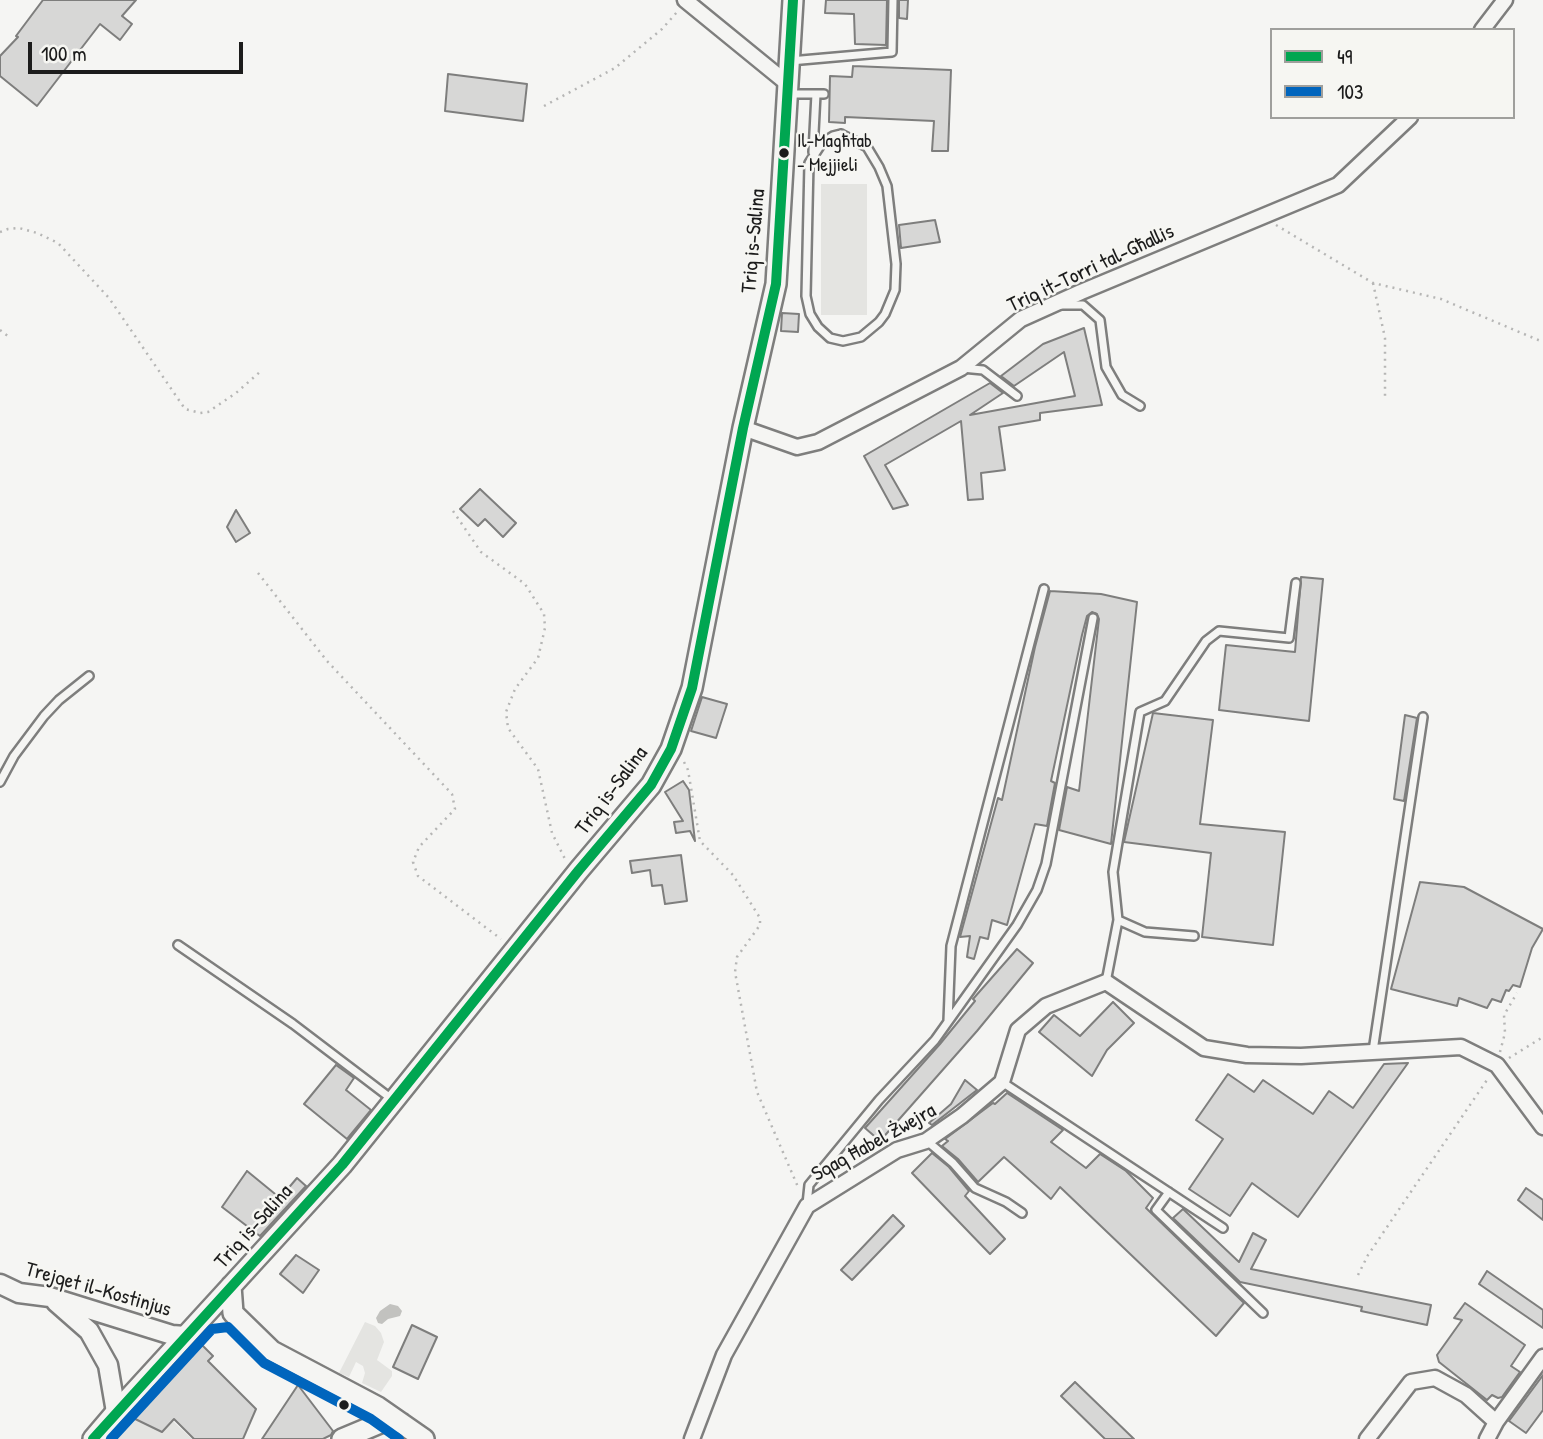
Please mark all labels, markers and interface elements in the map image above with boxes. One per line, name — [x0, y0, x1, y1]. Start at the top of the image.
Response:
scale bar — [32, 28, 247, 72]
legend — [1270, 28, 1515, 119]
text: 100 m — [41, 39, 87, 68]
text: 49 — [1337, 42, 1353, 71]
text: 103 — [1337, 77, 1363, 106]
place label: Il-Magħtab - Mejjieli — [797, 131, 872, 175]
marker: Il-Magħtab - Mejjieli — [777, 146, 791, 160]
street label: Triq is-Salina — [737, 188, 771, 294]
street label: Triq it-Torri tal-Għallis — [1004, 219, 1178, 319]
street label: Triq is-Salina — [571, 742, 653, 840]
street label: Sqaq Ħabel Żwejra — [807, 1098, 941, 1188]
street label: Triq is-Salina — [210, 1180, 298, 1274]
street label: Trejqet il-Kostinjus — [22, 1257, 174, 1323]
unlabelled marker — [337, 1398, 351, 1412]

